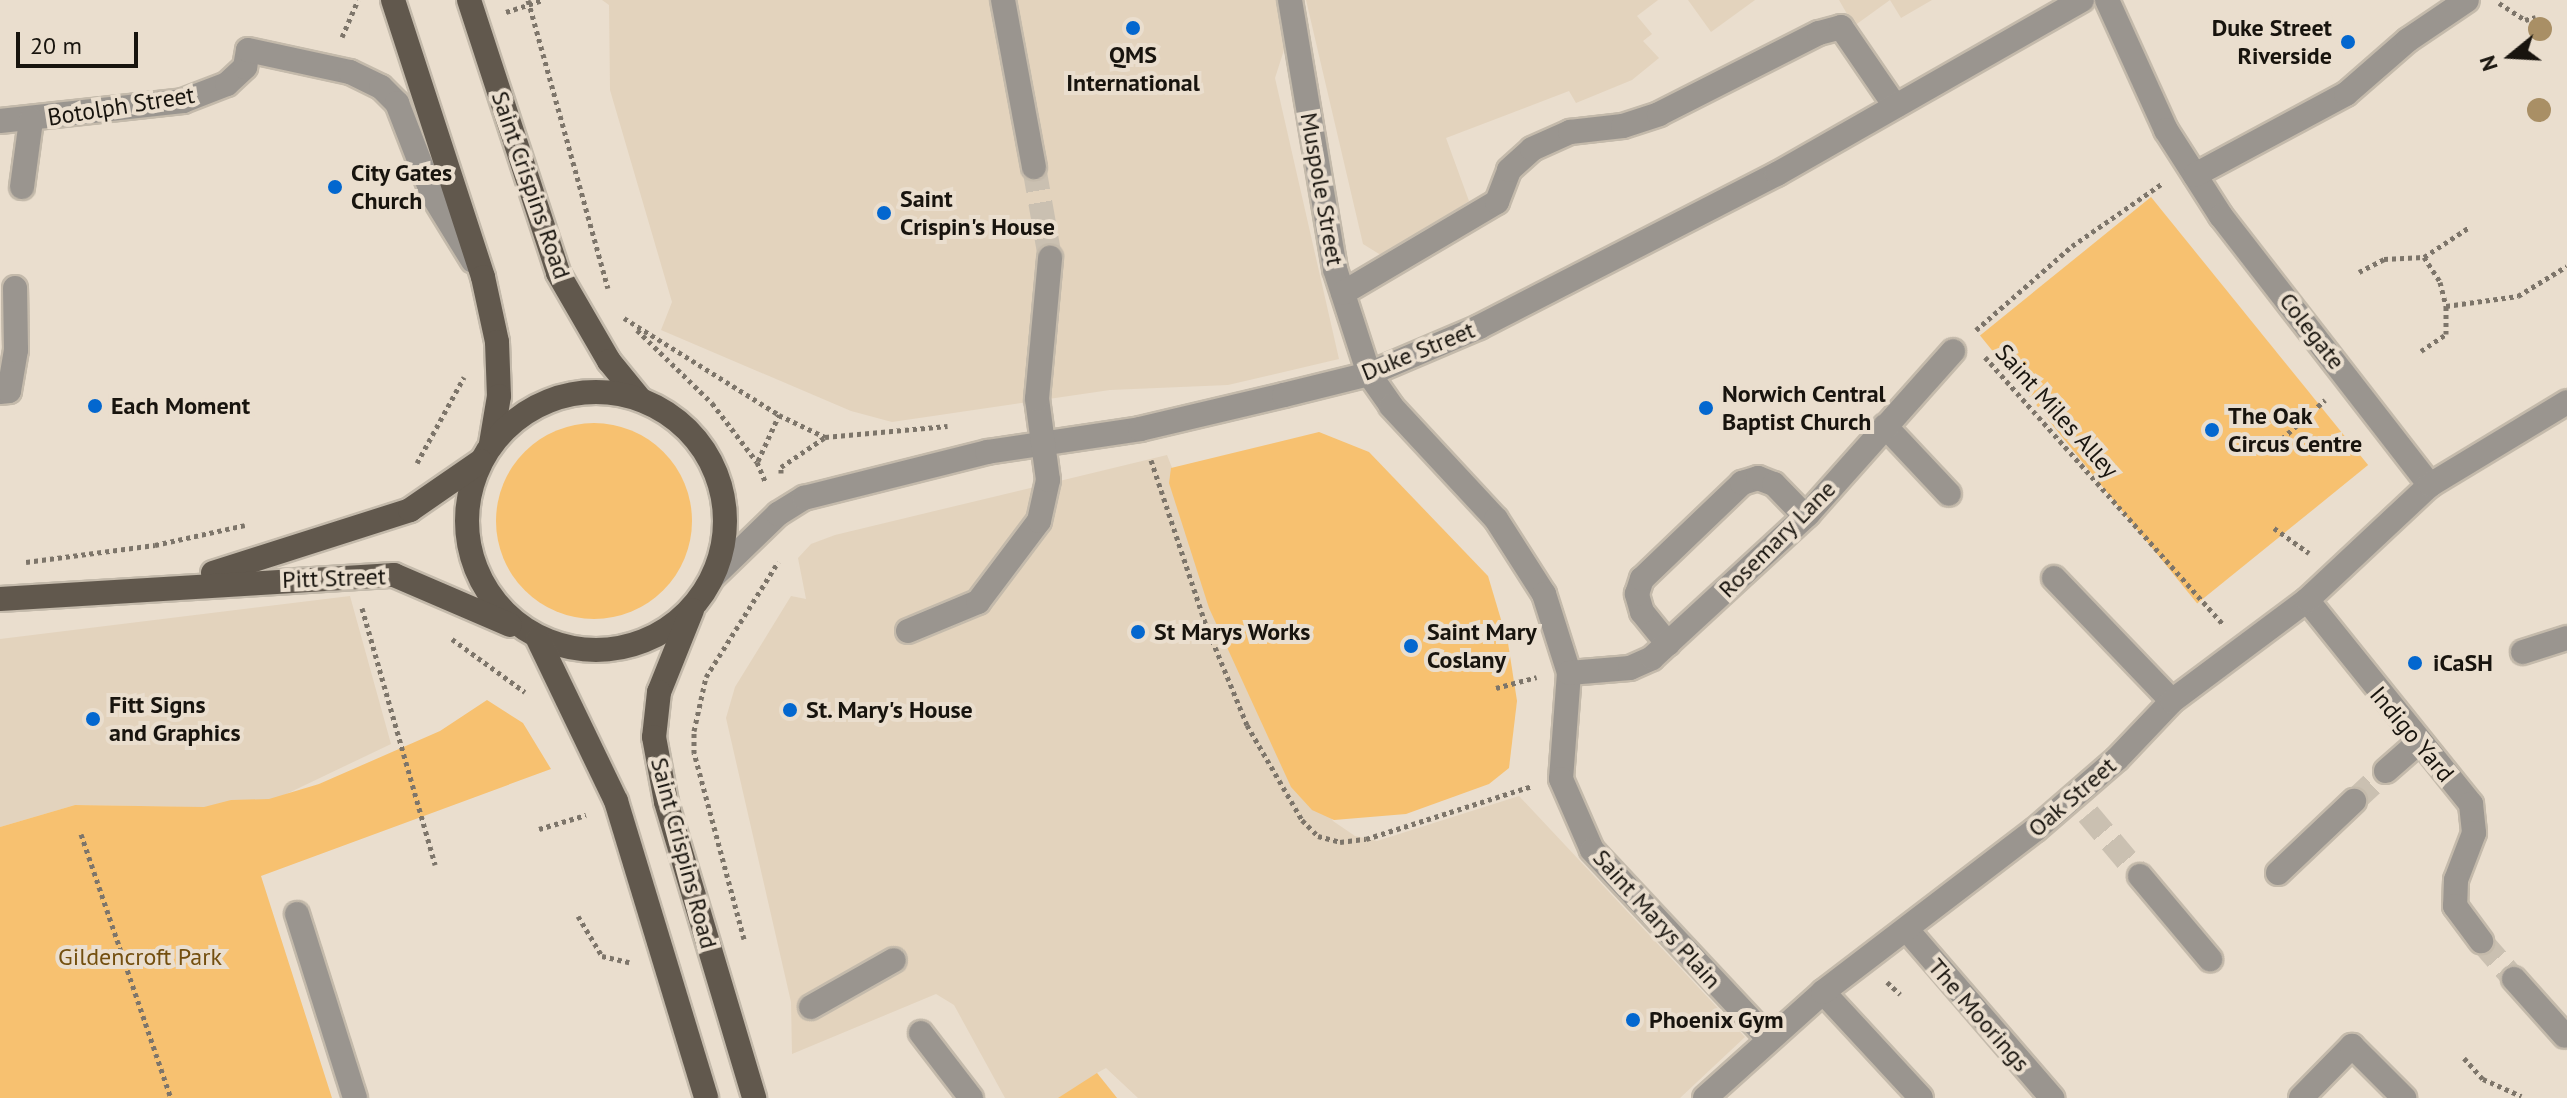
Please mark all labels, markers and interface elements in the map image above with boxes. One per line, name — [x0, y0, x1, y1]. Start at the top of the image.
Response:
place label: Duke Street Riverside — [2212, 14, 2332, 70]
scale bar — [20, 16, 142, 66]
north arrow — [2471, 16, 2551, 96]
marker: QMS International — [1124, 19, 1142, 37]
text: 20 m — [30, 30, 82, 61]
marker: Duke Street Riverside — [2339, 33, 2357, 51]
place label: QMS International — [1066, 41, 1200, 97]
text: N — [2473, 52, 2504, 75]
street label: Botolph Street — [45, 80, 197, 132]
street label: Saint Crispins Road — [485, 87, 577, 283]
street label: Muspole Street — [1294, 110, 1350, 268]
place label: City Gates Church — [351, 159, 453, 215]
marker: City Gates Church — [326, 178, 344, 196]
place label: Saint Crispin's House — [900, 185, 1055, 241]
marker: Saint Crispin's House — [875, 204, 893, 222]
street label: Colegate — [2273, 287, 2351, 375]
street label: Duke Street — [1357, 315, 1479, 387]
street label: Saint Miles Alley — [1989, 338, 2125, 484]
place label: Norwich Central Baptist Church — [1722, 380, 1886, 436]
place label: Each Moment — [111, 392, 250, 420]
marker: Each Moment — [86, 397, 104, 415]
marker: Norwich Central Baptist Church — [1697, 399, 1715, 417]
place label: The Oak Circus Centre — [2228, 402, 2363, 458]
marker: The Oak Circus Centre — [2203, 421, 2221, 439]
street label: Rosemary Lane — [1712, 474, 1842, 604]
street label: Pitt Street — [282, 562, 386, 594]
place label: St Marys Works — [1154, 618, 1311, 646]
place label: Saint Mary Coslany — [1427, 618, 1537, 674]
marker: St Marys Works — [1129, 623, 1147, 641]
marker: Saint Mary Coslany — [1402, 637, 1420, 655]
place label: iCaSH — [2433, 649, 2493, 677]
marker: iCaSH — [2404, 652, 2426, 674]
street label: Indigo Yard — [2364, 680, 2460, 788]
place label: Fitt Signs and Graphics — [109, 691, 241, 747]
place label: St. Mary's House — [806, 696, 974, 724]
marker: St. Mary's House — [781, 701, 799, 719]
marker: Fitt Signs and Graphics — [84, 710, 102, 728]
street label: Oak Street — [2022, 751, 2122, 843]
street label: Saint Crispins Road — [645, 754, 723, 952]
street label: Saint Marys Plain — [1587, 843, 1727, 995]
park label: Gildencroft Park — [58, 943, 222, 971]
street label: The Moorings — [1922, 953, 2036, 1077]
place label: Phoenix Gym — [1649, 1006, 1785, 1034]
marker: Phoenix Gym — [1624, 1011, 1642, 1029]

